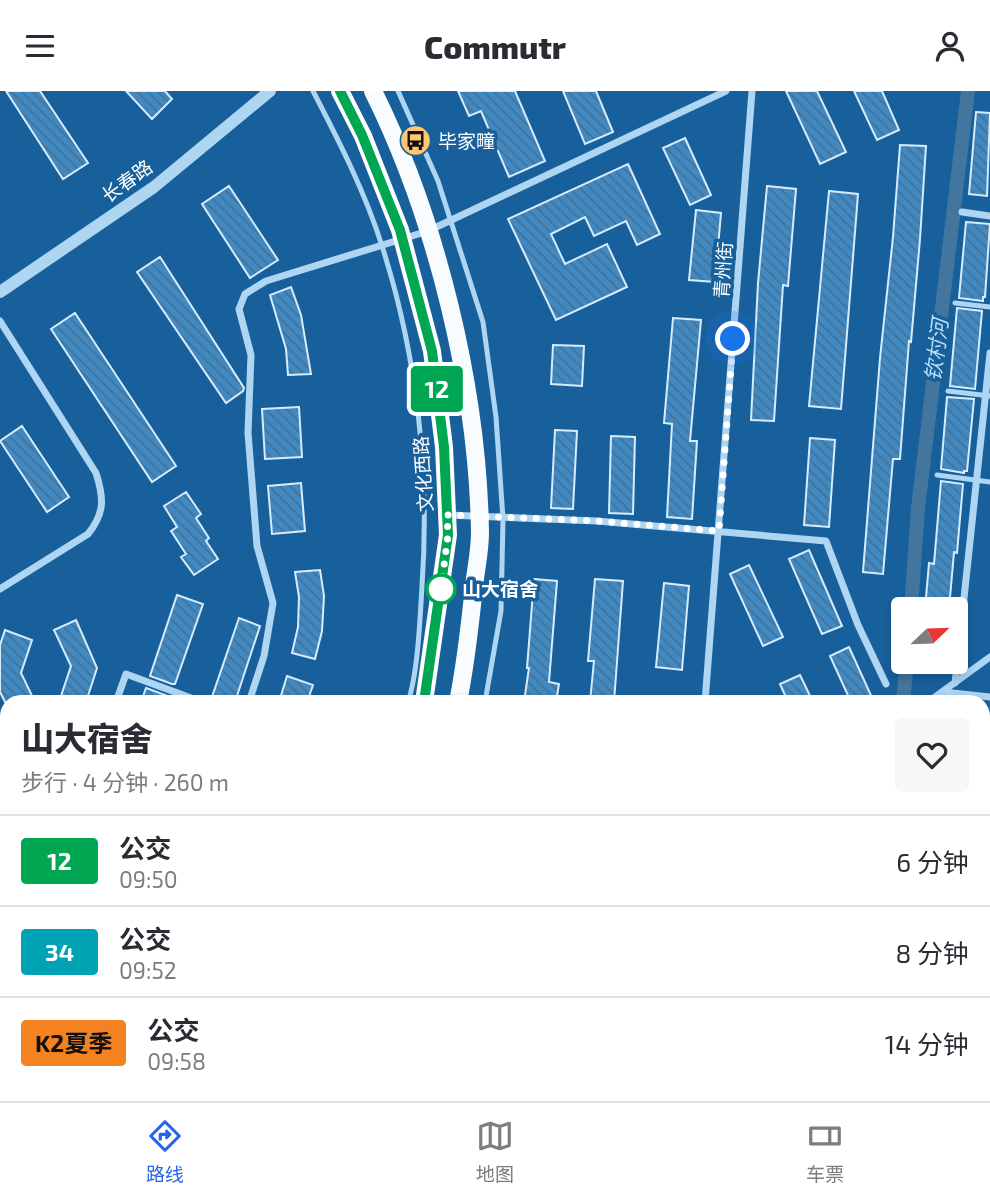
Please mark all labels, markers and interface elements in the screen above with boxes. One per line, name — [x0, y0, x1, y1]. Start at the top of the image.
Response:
icon: menu — [21, 27, 59, 65]
text: Commutr — [424, 27, 566, 65]
icon: person — [931, 27, 969, 65]
bus stop icon: 毕家疃 — [398, 124, 432, 158]
place label: 毕家疃 — [438, 129, 495, 152]
street label: 长春路 — [97, 155, 157, 207]
street label: 青州街 — [709, 241, 736, 299]
water label: 钦村河 — [919, 313, 952, 383]
your location — [715, 321, 750, 356]
line badge: 12 — [406, 366, 468, 412]
text: 12 — [425, 374, 449, 403]
street label: 文化西路 — [408, 435, 437, 513]
marker: 山大宿舍 — [426, 574, 456, 604]
place label: 山大宿舍 — [462, 577, 538, 600]
north arrow — [891, 597, 968, 674]
map controls — [891, 597, 968, 674]
text: 山大宿舍 — [21, 718, 153, 758]
button: heart — [895, 718, 969, 792]
text: 步行 · 4 分钟 · 260 m — [21, 768, 229, 796]
text: 公交 — [119, 832, 171, 863]
text: 12 — [47, 846, 72, 875]
text: 6 分钟 — [896, 846, 969, 877]
text: 09:50 — [119, 865, 178, 893]
text: 公交 — [119, 923, 171, 954]
text: 34 — [45, 937, 74, 966]
text: 8 分钟 — [895, 937, 969, 968]
text: 09:52 — [119, 956, 177, 984]
text: 公交 — [147, 1014, 199, 1045]
text: K2夏季 — [35, 1028, 112, 1057]
text: 14 分钟 — [885, 1028, 969, 1059]
text: 09:58 — [147, 1047, 206, 1075]
tab: 路线 — [146, 1117, 184, 1186]
tab: 地图 — [476, 1117, 514, 1186]
tab: 车票 — [806, 1117, 844, 1186]

